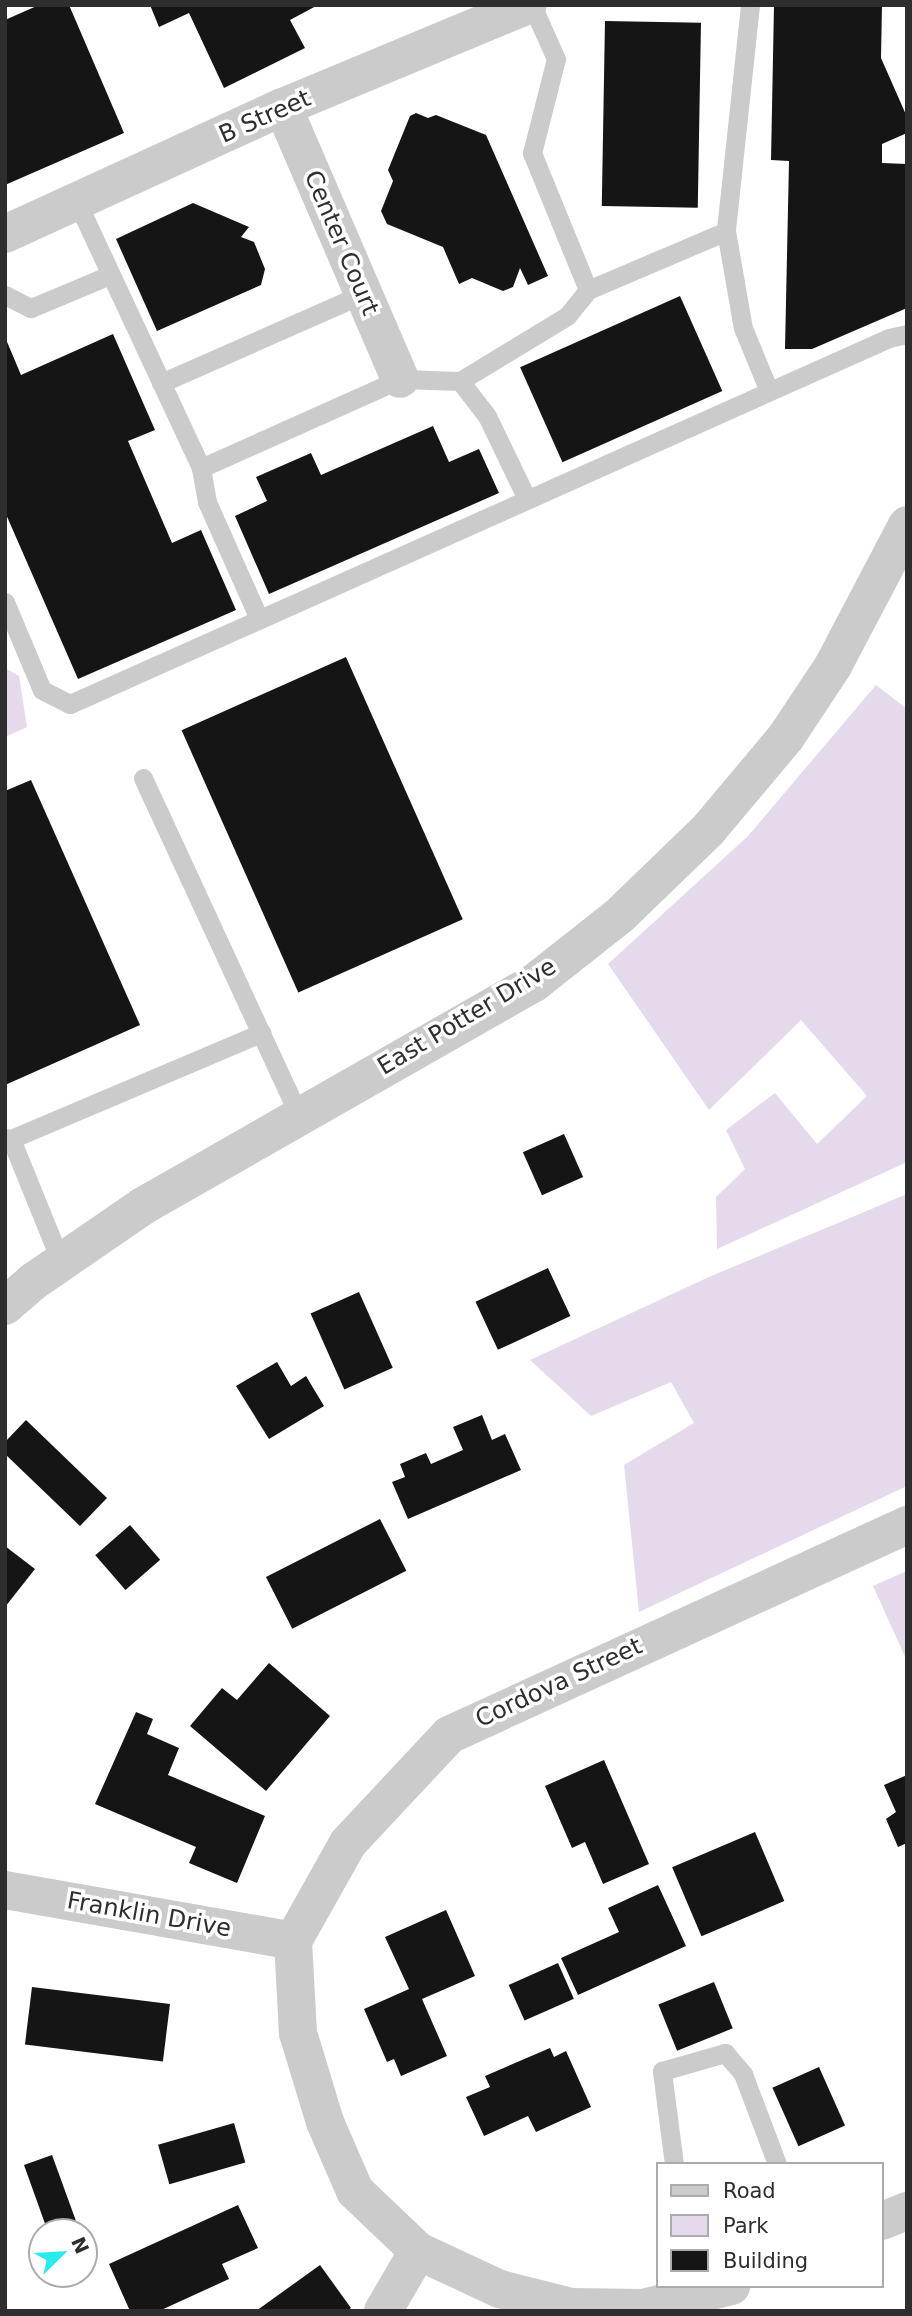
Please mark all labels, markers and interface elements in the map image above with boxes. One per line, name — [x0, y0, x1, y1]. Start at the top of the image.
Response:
street label: B Street — [215, 84, 315, 150]
street label: Center Court — [298, 166, 384, 320]
street label: East Potter Drive — [373, 952, 561, 1082]
street label: Cordova Street — [471, 1632, 647, 1734]
street label: Franklin Drive — [65, 1886, 233, 1944]
legend — [656, 2162, 884, 2288]
text: Road — [723, 2179, 776, 2203]
text: Park — [723, 2214, 768, 2238]
north arrow — [28, 2218, 98, 2288]
text: N — [67, 2234, 94, 2257]
text: Building — [723, 2249, 808, 2273]

